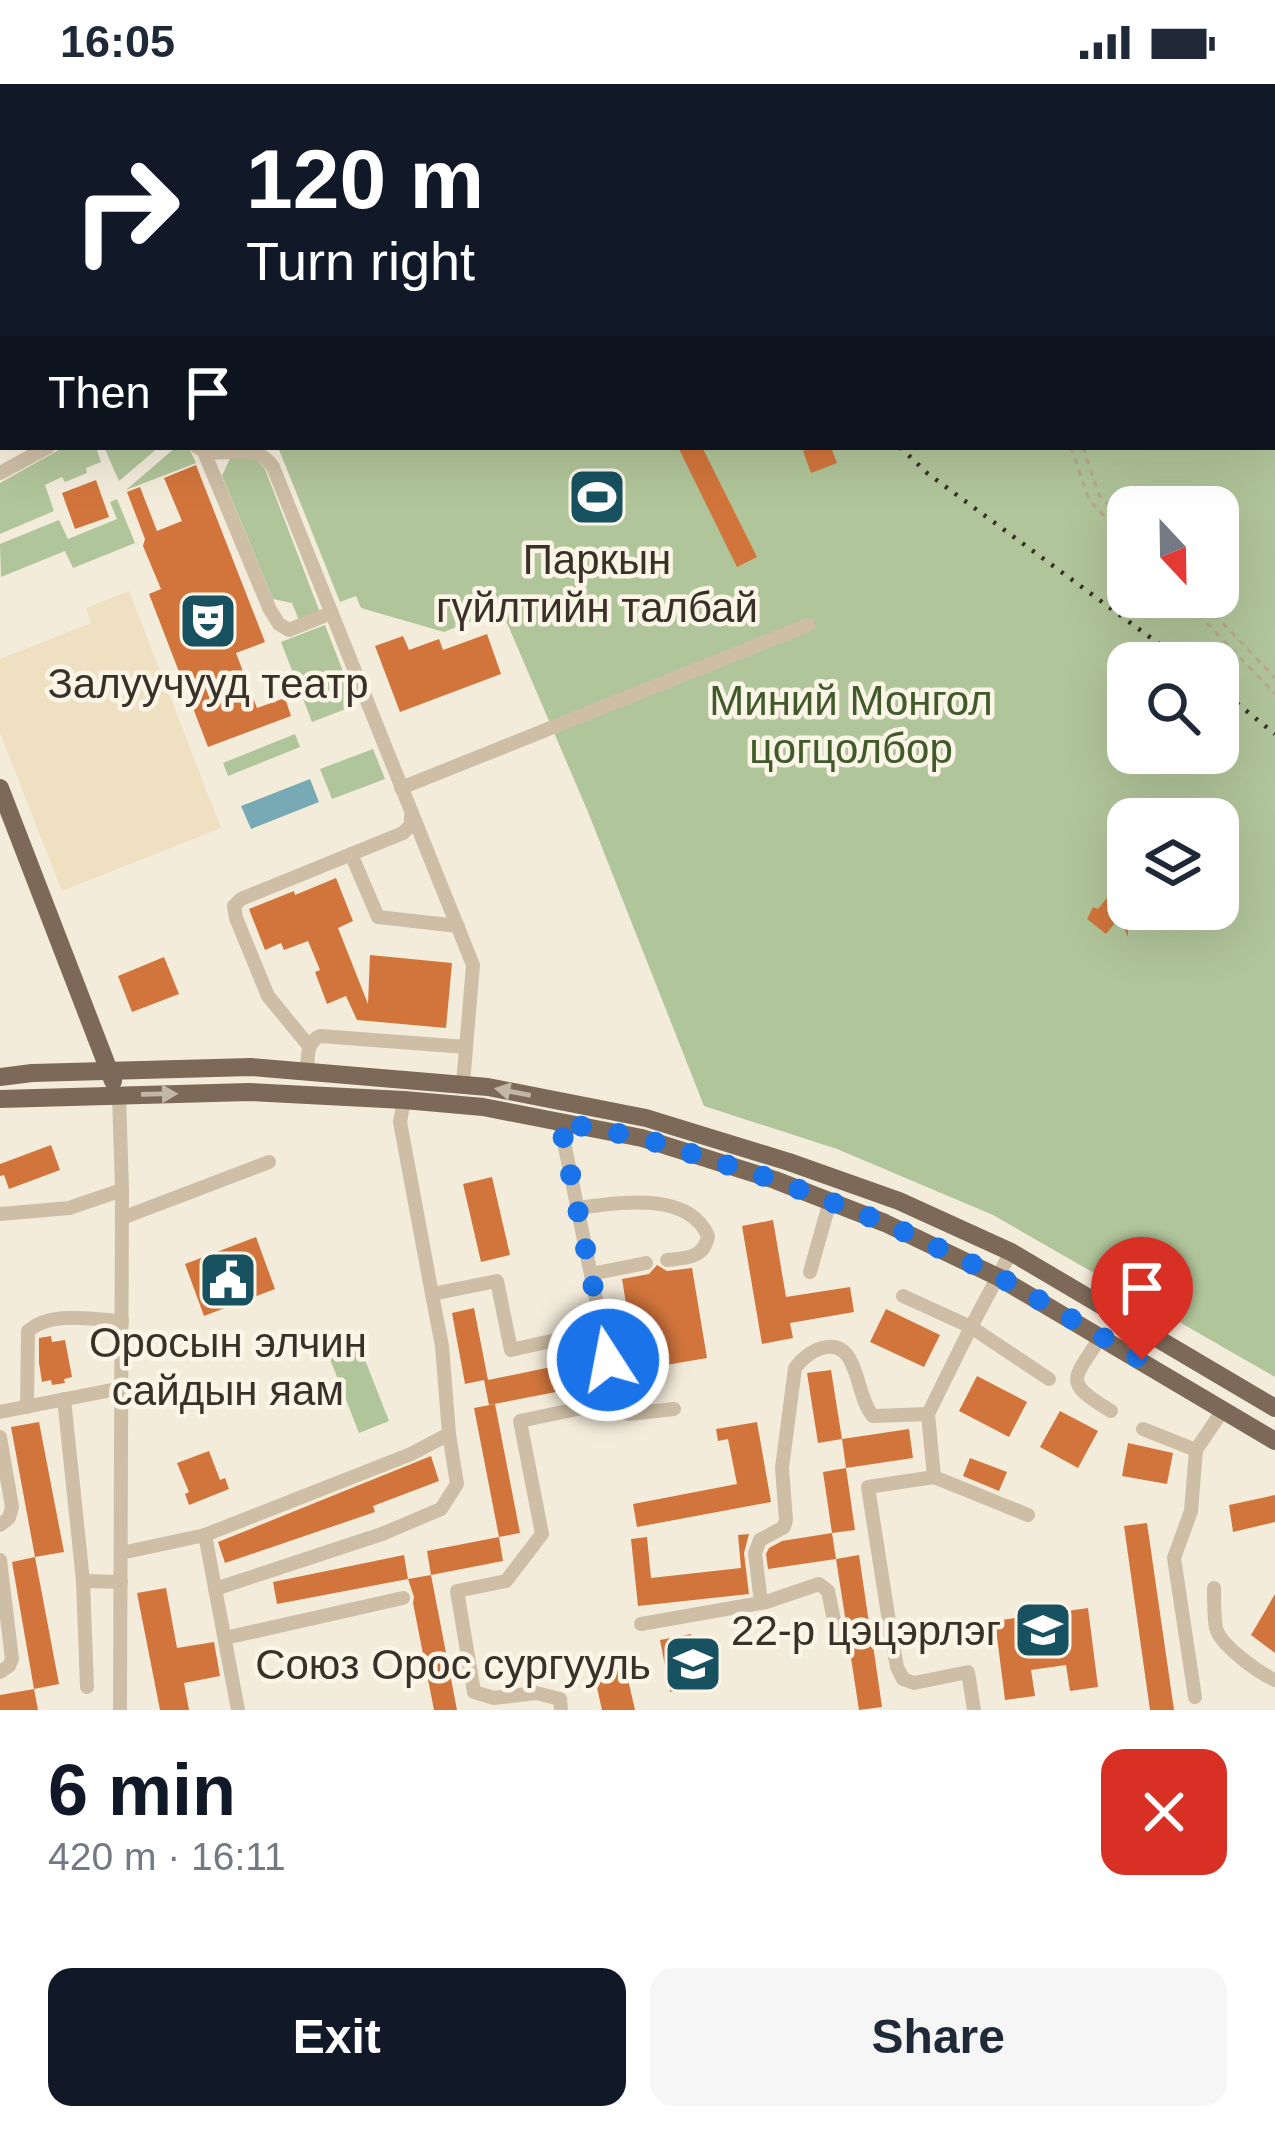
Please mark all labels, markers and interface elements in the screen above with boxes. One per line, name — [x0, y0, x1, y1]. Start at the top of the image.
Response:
text: 16:05 — [60, 16, 175, 67]
icon: right — [48, 132, 204, 288]
text: 120 m — [246, 132, 484, 226]
text: Turn right — [246, 231, 475, 291]
icon: arrive — [175, 360, 241, 426]
text: Then — [48, 367, 151, 418]
sports icon: Паркын гүйлтийн талбай — [566, 466, 628, 528]
north arrow — [1107, 486, 1239, 618]
map controls — [1107, 486, 1239, 930]
place label: Паркын гүйлтийн талбай — [436, 536, 758, 631]
theatre icon: Залуучууд театр — [177, 590, 239, 652]
button: search — [1107, 642, 1239, 774]
place label: Залуучууд театр — [47, 660, 369, 707]
park label: Миний Монгол цогцолбор — [709, 677, 993, 772]
button: layers — [1107, 798, 1239, 930]
one-way arrow — [494, 1082, 532, 1101]
one-way arrow — [141, 1084, 179, 1103]
pin — [1091, 1237, 1193, 1360]
public building icon: Оросын элчин сайдын яам — [197, 1249, 259, 1311]
icon: arrive — [1109, 1255, 1175, 1321]
position arrow — [545, 1297, 671, 1423]
place label: Оросын элчин сайдын яам — [89, 1319, 367, 1414]
school or university icon: 22-р цэцэрлэг — [1012, 1599, 1074, 1661]
place label: 22-р цэцэрлэг — [731, 1607, 1001, 1654]
school or university icon: Союз Орос сургууль — [662, 1633, 724, 1695]
place label: Союз Орос сургууль — [255, 1641, 651, 1688]
button: close — [1101, 1749, 1227, 1875]
text: 6 min — [48, 1750, 236, 1830]
text: 420 m · 16:11 — [48, 1835, 286, 1878]
button: Exit — [48, 1968, 626, 2106]
button: Share — [650, 1968, 1227, 2106]

